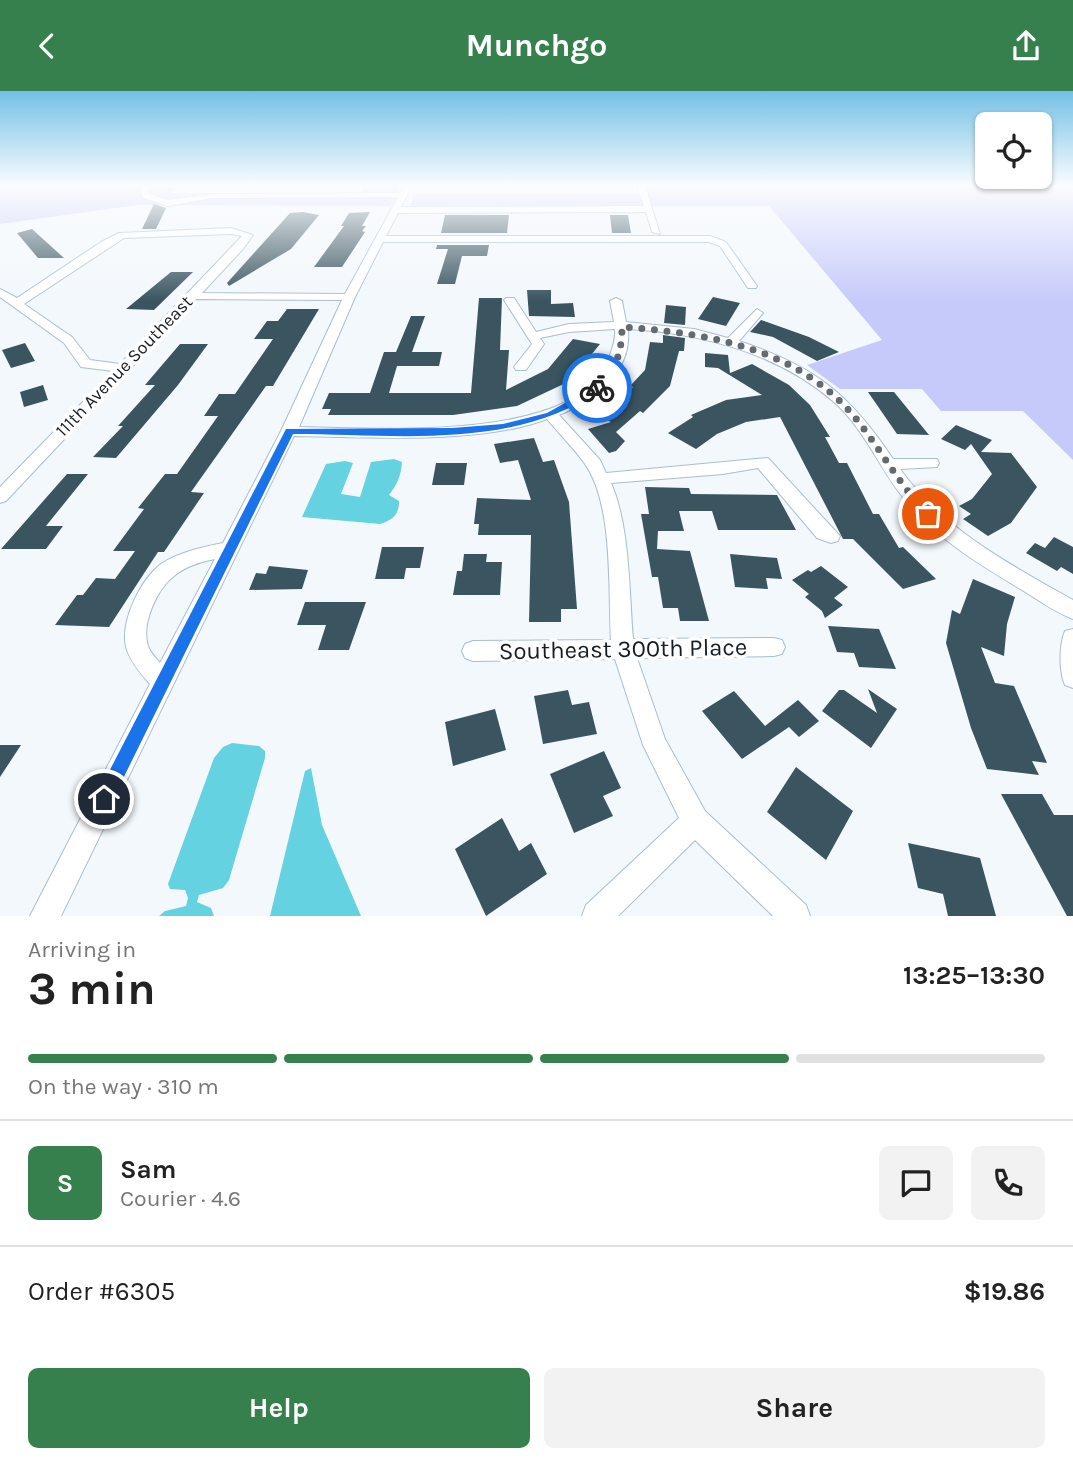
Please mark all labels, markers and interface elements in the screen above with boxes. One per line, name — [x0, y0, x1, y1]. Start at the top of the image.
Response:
icon: back — [28, 27, 66, 65]
text: Munchgo — [466, 27, 607, 64]
icon: share — [1007, 27, 1045, 65]
map controls — [975, 112, 1052, 189]
button: locate — [975, 112, 1052, 189]
street label: 111th Avenue Southeast — [51, 291, 197, 441]
courier — [562, 353, 632, 423]
icon: bike — [578, 369, 616, 407]
pin — [898, 484, 958, 544]
icon: bag — [909, 495, 947, 533]
street label: Southeast 300th Place — [499, 633, 747, 665]
pin — [74, 769, 134, 829]
icon: home — [85, 780, 123, 818]
text: Arriving in — [28, 936, 136, 963]
text: 13:25–13:30 — [903, 960, 1045, 991]
text: 3 min — [28, 962, 156, 1016]
text: On the way · 310 m — [28, 1073, 219, 1100]
button: chat — [879, 1146, 953, 1220]
button: phone — [971, 1146, 1045, 1220]
text: Sam — [120, 1154, 176, 1185]
text: S — [57, 1168, 73, 1199]
text: Courier · 4.6 — [120, 1185, 241, 1212]
text: Order #6305 — [28, 1276, 175, 1307]
text: $19.86 — [964, 1276, 1045, 1307]
button: Help — [28, 1368, 530, 1448]
button: Share — [544, 1368, 1045, 1448]

